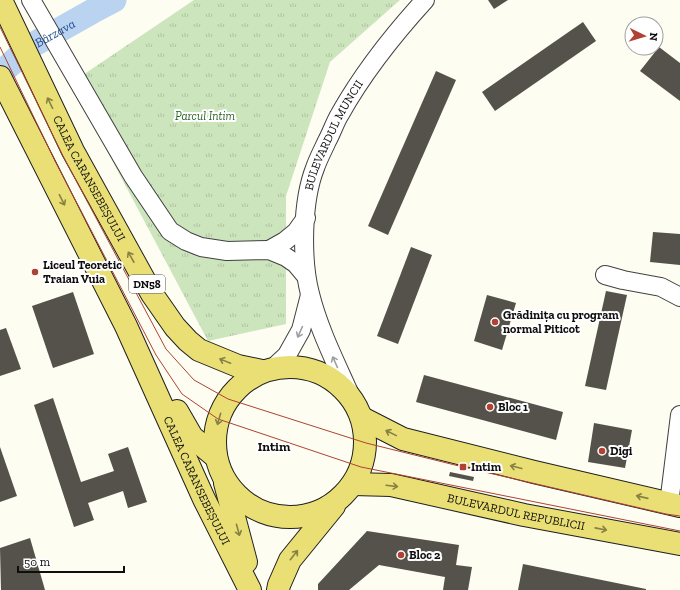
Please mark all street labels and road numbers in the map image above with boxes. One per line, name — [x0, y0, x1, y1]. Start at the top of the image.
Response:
street label: BULEVARDUL MUNCII — [302, 77, 366, 192]
street label: CALEA CARANSEBEȘULUI — [50, 113, 128, 244]
road number: DN58 — [129, 275, 165, 293]
street label: CALEA CARANSEBEȘULUI — [161, 414, 233, 547]
street label: BULEVARDUL REPUBLICII — [446, 491, 586, 533]

